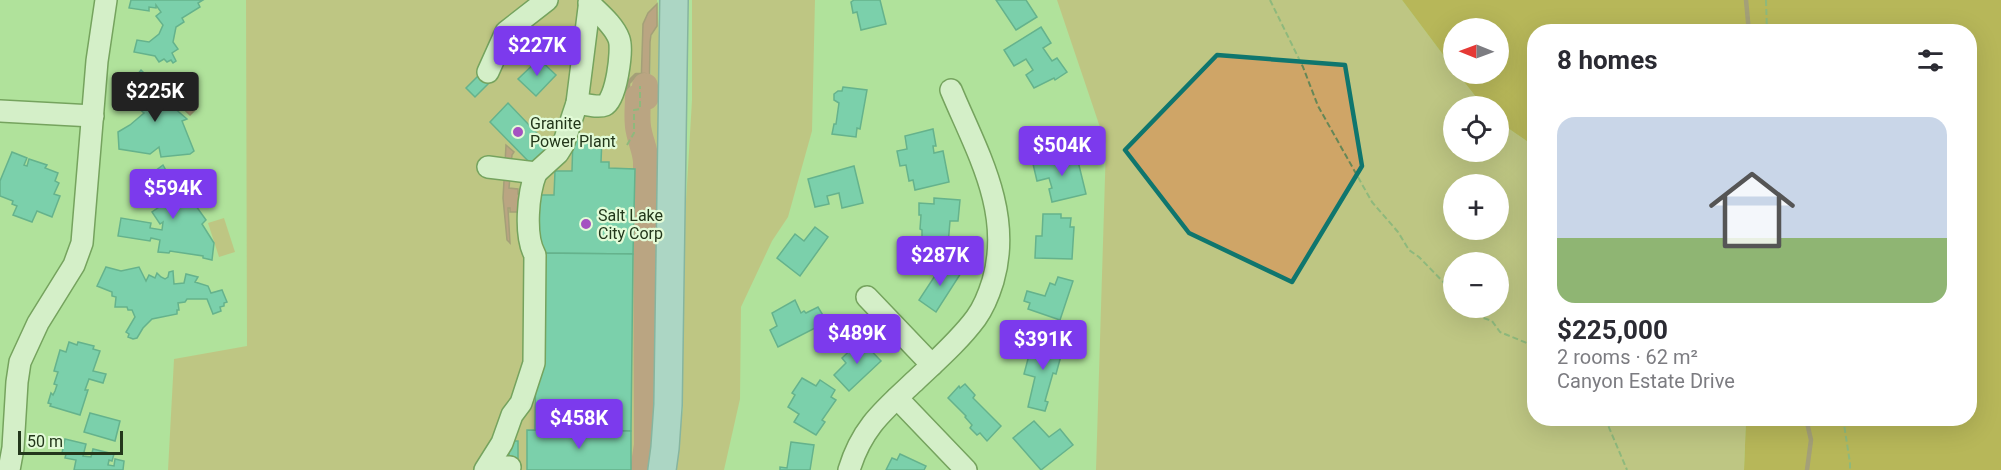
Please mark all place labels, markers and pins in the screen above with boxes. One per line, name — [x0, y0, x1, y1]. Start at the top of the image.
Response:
pin: $227K — [495, 26, 579, 77]
pin: $225K — [113, 72, 197, 123]
place label: Granite Power Plant — [530, 114, 616, 151]
marker: Granite Power Plant — [511, 125, 525, 139]
pin: $504K — [1020, 126, 1104, 177]
pin: $594K — [131, 169, 215, 220]
place label: Salt Lake City Corp — [598, 206, 663, 243]
marker: Salt Lake City Corp — [579, 217, 593, 231]
pin: $287K — [898, 236, 982, 287]
pin: $489K — [815, 314, 899, 365]
pin: $391K — [1001, 320, 1085, 371]
pin: $458K — [537, 399, 621, 450]

